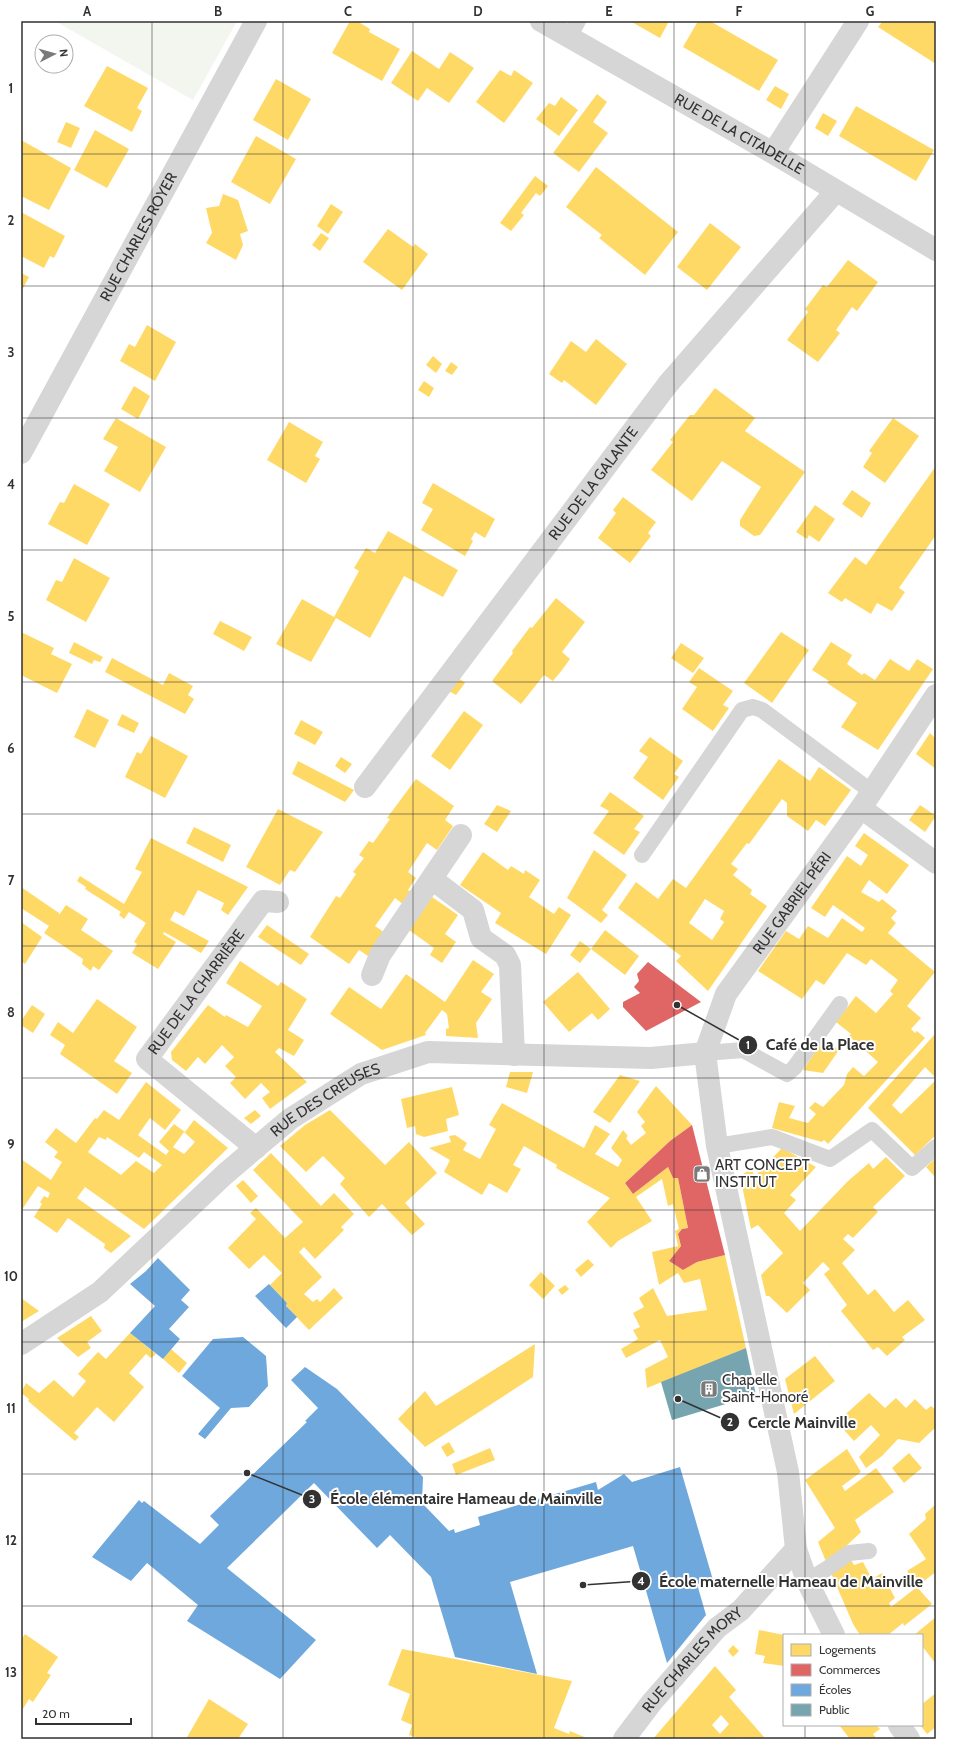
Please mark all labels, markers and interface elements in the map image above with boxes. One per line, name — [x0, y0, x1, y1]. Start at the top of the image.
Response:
text: A — [83, 3, 92, 19]
text: B — [214, 3, 222, 19]
text: C — [344, 3, 352, 19]
text: D — [473, 3, 483, 19]
text: E — [605, 3, 613, 19]
text: F — [736, 3, 743, 19]
text: G — [866, 3, 875, 19]
north arrow — [34, 34, 74, 74]
text: N — [57, 48, 71, 58]
text: 1 — [9, 80, 13, 96]
street label: RUE DE LA CITADELLE — [671, 90, 807, 178]
street label: RUE CHARLES ROYER — [96, 169, 181, 304]
text: 2 — [8, 212, 15, 228]
text: 3 — [7, 344, 15, 360]
street label: RUE DE LA GALANTE — [545, 423, 642, 544]
text: 4 — [7, 476, 15, 492]
text: 5 — [8, 608, 15, 624]
text: 6 — [7, 740, 15, 756]
street label: RUE GABRIEL PÉRI — [749, 849, 835, 958]
text: 7 — [8, 872, 15, 888]
street label: RUE DE LA CHARRIÈRE — [144, 926, 248, 1058]
text: 8 — [7, 1004, 15, 1020]
callout: Café de la Place — [738, 1031, 883, 1059]
text: Café de la Place — [766, 1035, 874, 1054]
text: 1 — [746, 1037, 750, 1052]
street label: RUE DES CREUSES — [267, 1059, 383, 1141]
text: 9 — [7, 1136, 15, 1152]
place label: ART CONCEPT INSTITUT — [715, 1156, 810, 1191]
shop icon: ART CONCEPT INSTITUT — [692, 1164, 712, 1184]
text: 10 — [4, 1268, 18, 1284]
place label: Chapelle Saint-Honoré — [722, 1371, 809, 1406]
building icon: Chapelle Saint-Honoré — [699, 1379, 719, 1399]
text: 11 — [6, 1400, 16, 1416]
callout: Cercle Mainville — [720, 1408, 864, 1436]
text: Cercle Mainville — [748, 1413, 856, 1432]
text: 2 — [727, 1414, 733, 1429]
callout: École élémentaire Hameau de Mainville — [302, 1485, 610, 1513]
text: École élémentaire Hameau de Mainville — [330, 1489, 602, 1508]
text: 3 — [309, 1491, 315, 1506]
text: 12 — [5, 1532, 17, 1548]
callout: École maternelle Hameau de Mainville — [631, 1567, 931, 1595]
text: École maternelle Hameau de Mainville — [659, 1572, 923, 1591]
text: 4 — [637, 1573, 645, 1588]
street label: RUE CHARLES MORY — [638, 1603, 746, 1716]
legend — [783, 1634, 923, 1726]
text: Logements — [819, 1642, 876, 1657]
text: Commerces — [819, 1662, 880, 1677]
text: 13 — [5, 1664, 17, 1680]
text: Écoles — [819, 1682, 851, 1697]
scale bar — [36, 1700, 131, 1726]
text: Public — [819, 1702, 850, 1717]
text: 20 m — [42, 1706, 70, 1721]

